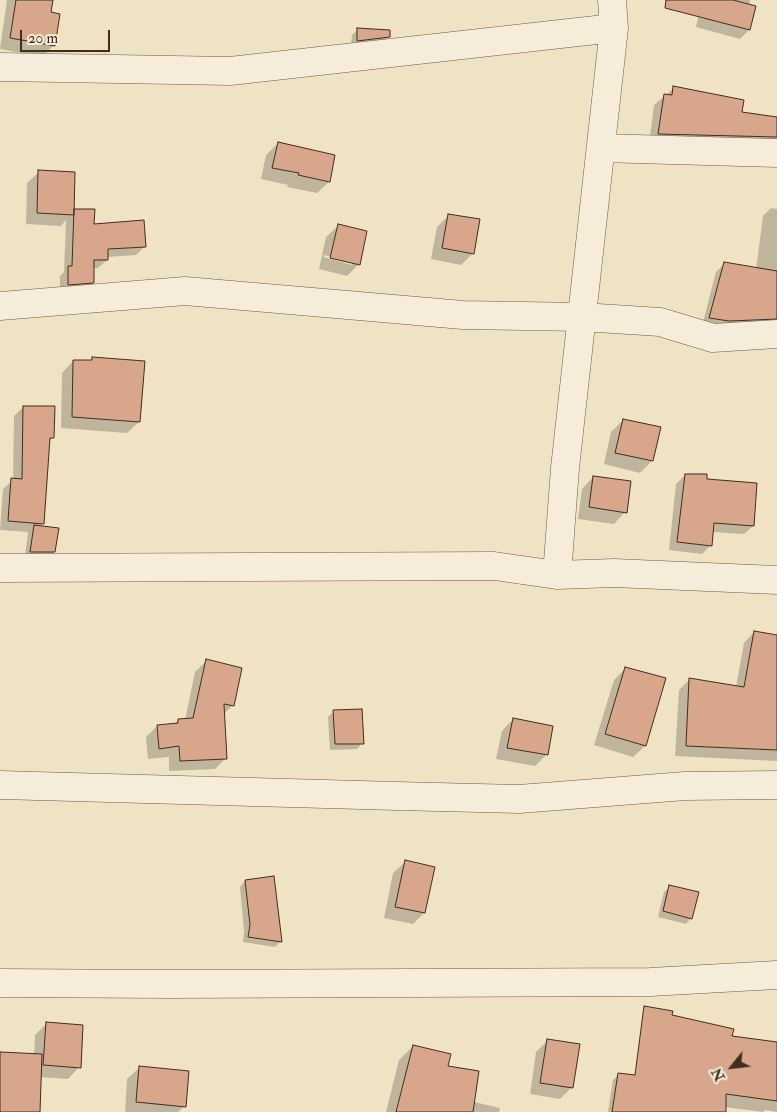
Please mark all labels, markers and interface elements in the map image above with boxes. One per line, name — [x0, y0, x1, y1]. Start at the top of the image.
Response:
scale bar — [22, 20, 112, 52]
text: 20 m — [28, 29, 58, 48]
north arrow — [707, 1042, 757, 1092]
text: N — [708, 1065, 729, 1084]

